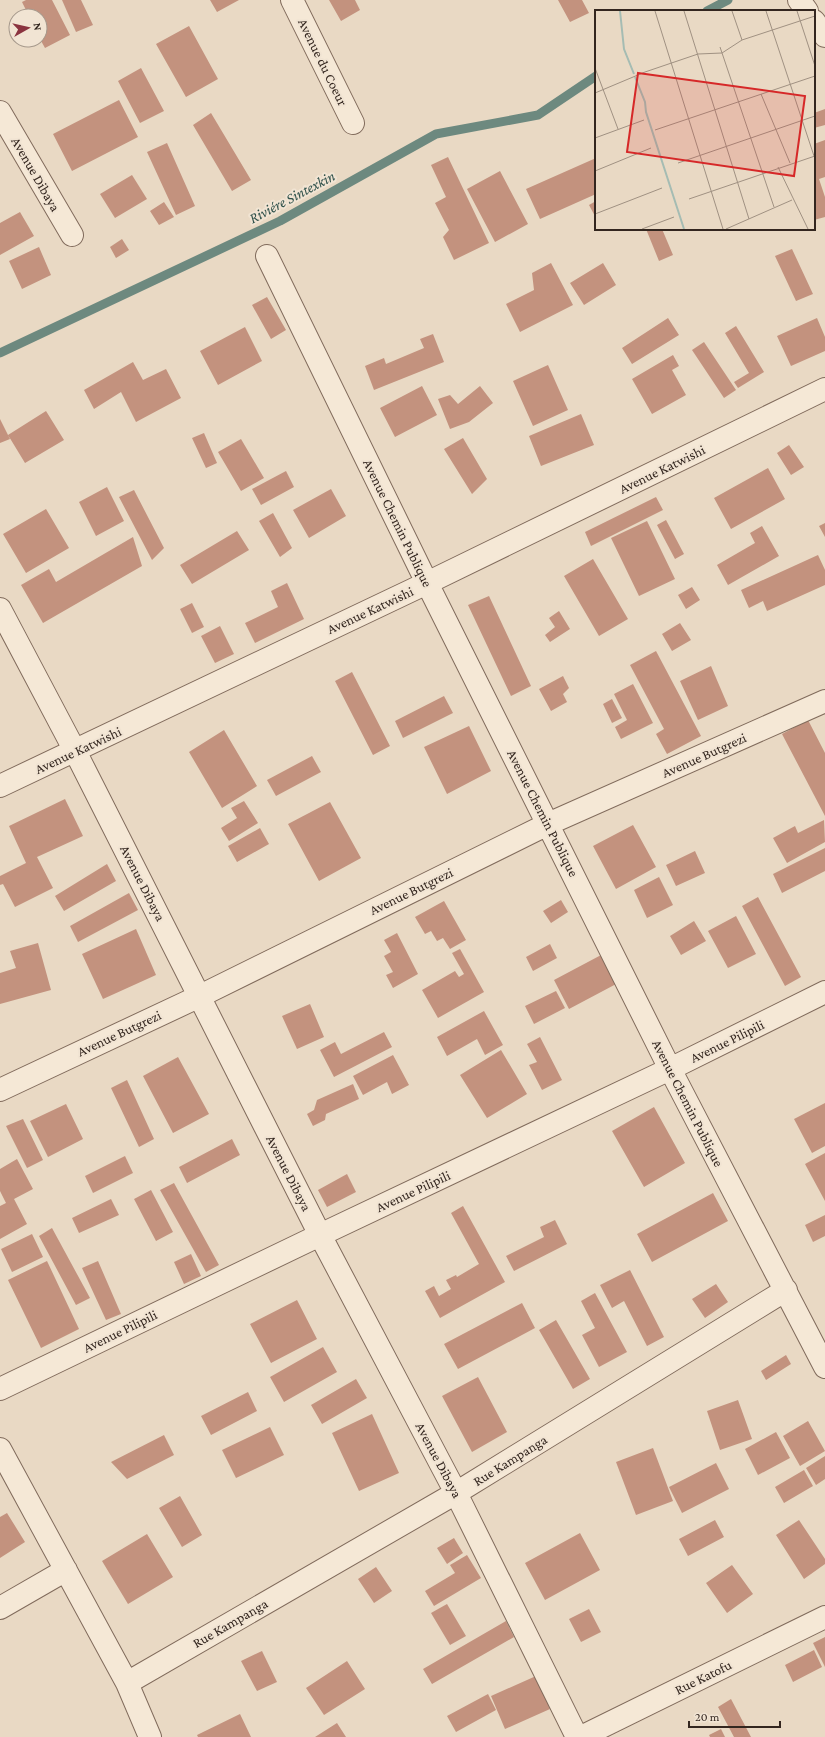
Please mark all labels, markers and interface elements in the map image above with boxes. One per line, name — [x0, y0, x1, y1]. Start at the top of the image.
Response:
north arrow — [8, 8, 48, 48]
inset map — [595, 10, 815, 230]
street label: Avenue du Coeur — [295, 16, 351, 108]
text: N — [31, 22, 44, 32]
street label: Avenue Dibaya — [8, 134, 64, 215]
water label: Riviére Sintexkin — [246, 167, 338, 226]
street label: Avenue Katwishi — [616, 441, 708, 497]
street label: Avenue Chemin Publique — [360, 456, 436, 590]
street label: Avenue Katwishi — [324, 583, 416, 637]
street label: Avenue Katwishi — [32, 723, 124, 777]
street label: Avenue Butgrezi — [659, 729, 749, 781]
street label: Avenue Chemin Publique — [504, 747, 582, 879]
street label: Avenue Dibaya — [117, 842, 169, 924]
street label: Avenue Butgrezi — [367, 864, 456, 918]
street label: Avenue Butgrezi — [75, 1006, 164, 1059]
street label: Avenue Pilipili — [687, 1016, 767, 1066]
street label: Avenue Chemin Publique — [649, 1037, 727, 1169]
street label: Avenue Dibaya — [263, 1132, 315, 1214]
street label: Avenue Pilipili — [373, 1167, 453, 1215]
street label: Avenue Pilipili — [80, 1306, 160, 1356]
street label: Avenue Dibaya — [412, 1419, 466, 1501]
street label: Rue Kampanga — [470, 1431, 550, 1489]
street label: Rue Kampanga — [190, 1595, 271, 1651]
street label: Rue Katofu — [672, 1656, 735, 1698]
scale bar — [689, 1703, 780, 1729]
text: 20 m — [695, 1710, 720, 1724]

